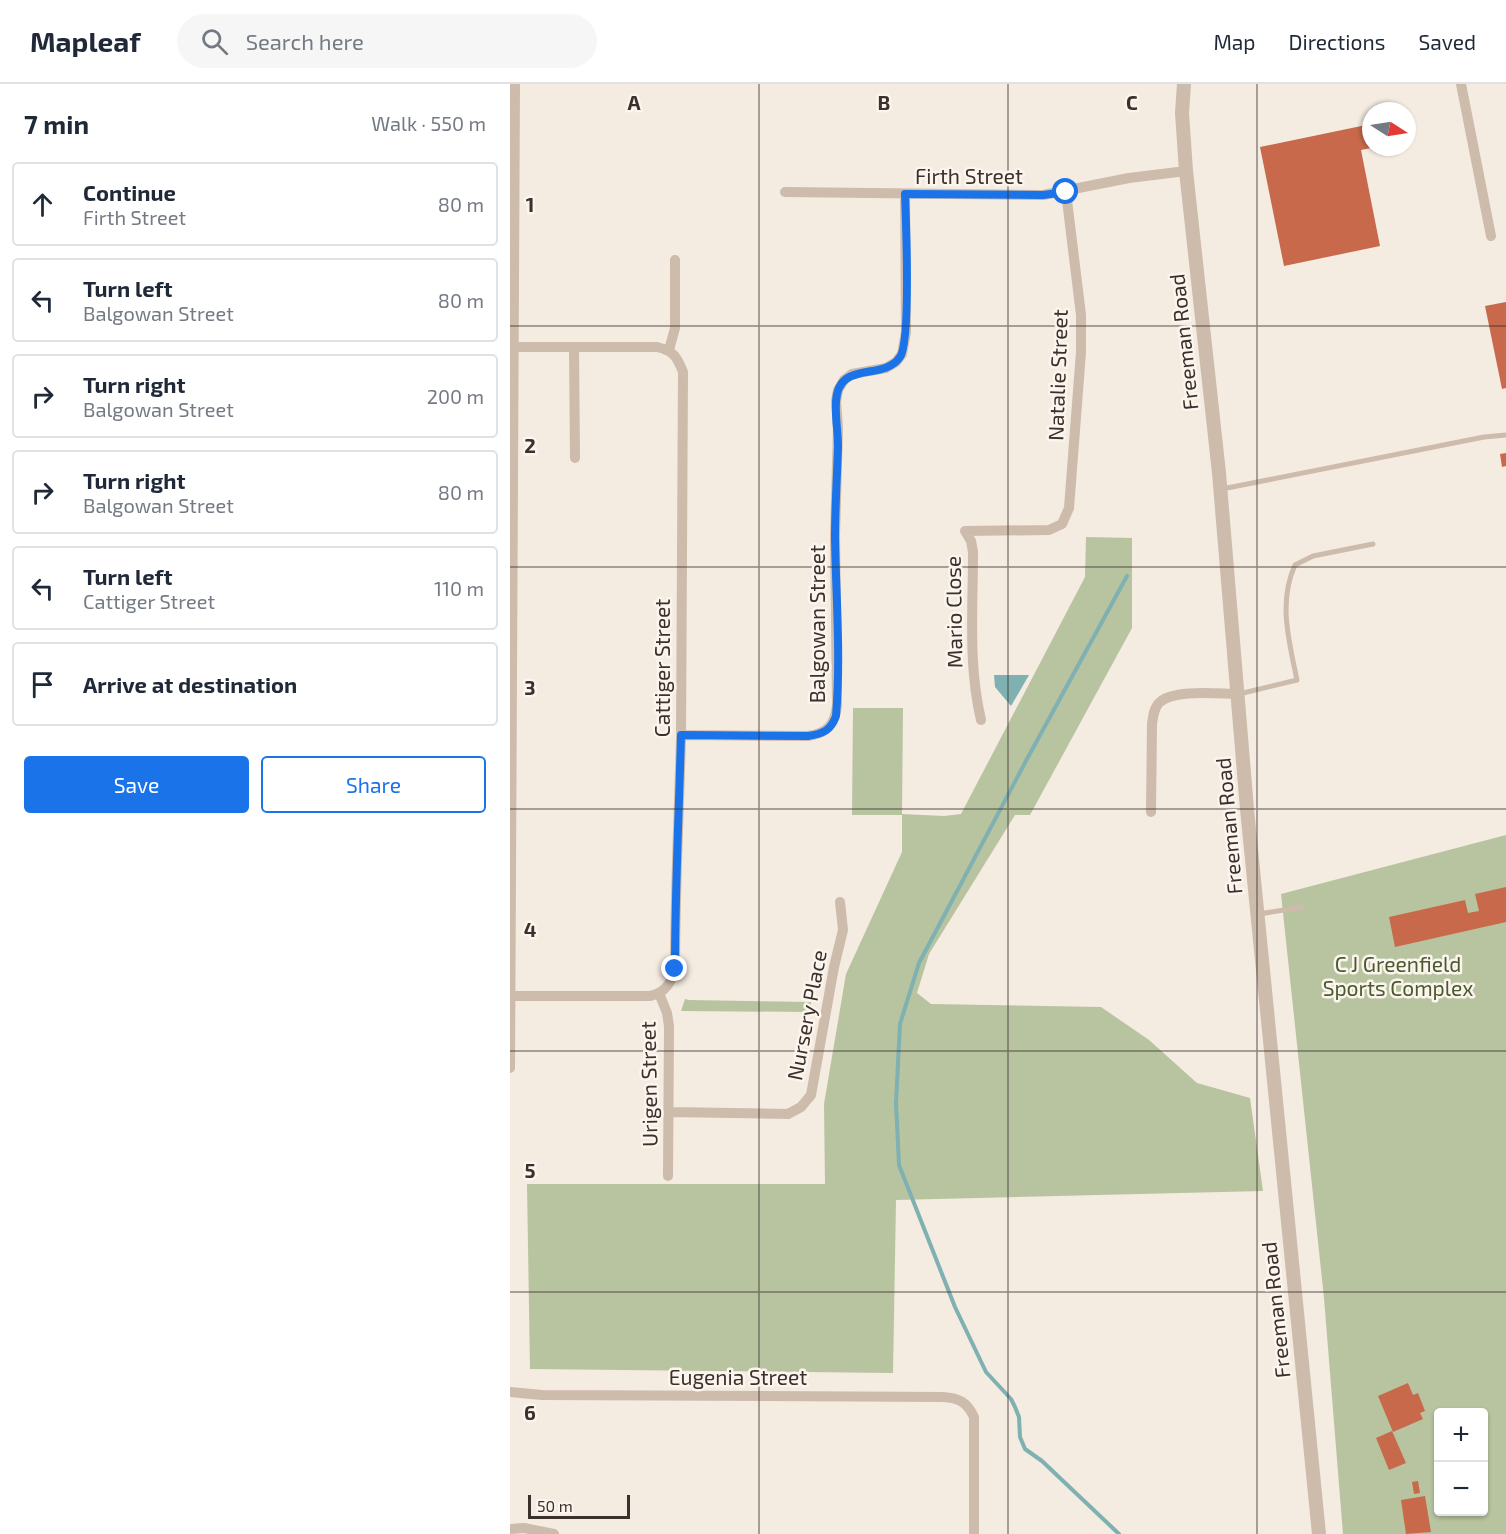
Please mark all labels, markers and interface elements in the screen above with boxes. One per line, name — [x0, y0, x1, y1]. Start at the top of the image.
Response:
search box — [177, 14, 597, 68]
text: Mapleaf — [30, 24, 141, 58]
icon: search — [198, 25, 231, 58]
text: Search here — [246, 28, 364, 54]
text: Map — [1213, 29, 1256, 54]
text: Directions — [1289, 29, 1385, 54]
text: Saved — [1418, 29, 1476, 54]
text: A — [627, 90, 641, 114]
text: B — [878, 90, 890, 114]
text: C — [1126, 90, 1138, 114]
north arrow — [1362, 102, 1416, 156]
text: 7 min — [24, 108, 89, 139]
text: Walk · 550 m — [371, 111, 486, 135]
street label: Firth Street — [915, 163, 1023, 188]
route start — [1052, 178, 1078, 204]
text: Continue — [83, 179, 176, 205]
icon: ahead — [26, 188, 59, 221]
text: 80 m — [438, 192, 484, 216]
text: 1 — [526, 192, 534, 216]
text: Firth Street — [83, 205, 186, 229]
street label: Freeman Road — [1163, 273, 1203, 411]
text: Turn left — [83, 275, 172, 301]
icon: left — [26, 284, 59, 317]
text: 80 m — [438, 288, 484, 312]
text: Balgowan Street — [83, 301, 234, 325]
street label: Natalie Street — [1042, 309, 1072, 441]
text: Turn right — [83, 371, 185, 397]
icon: right — [26, 380, 59, 413]
text: 200 m — [427, 384, 484, 408]
text: Balgowan Street — [83, 397, 234, 421]
text: 2 — [524, 433, 536, 457]
text: Turn right — [83, 467, 185, 493]
icon: right — [26, 476, 59, 509]
text: 80 m — [438, 480, 484, 504]
text: Balgowan Street — [83, 493, 234, 517]
street label: Balgowan Street — [804, 545, 829, 703]
street label: Mario Close — [940, 556, 966, 668]
text: Turn left — [83, 563, 172, 589]
icon: left — [26, 572, 59, 605]
text: 110 m — [434, 576, 484, 600]
text: Cattiger Street — [83, 589, 215, 613]
street label: Cattiger Street — [649, 599, 674, 737]
icon: arrive — [26, 668, 59, 701]
text: Arrive at destination — [83, 671, 297, 697]
text: 3 — [524, 675, 536, 699]
button: Save — [24, 756, 249, 813]
button: Share — [261, 756, 486, 813]
street label: Freeman Road — [1210, 757, 1246, 895]
text: 4 — [524, 917, 537, 941]
street label: Nursery Place — [781, 948, 831, 1082]
park label: C J Greenfield Sports Complex — [1323, 951, 1473, 1000]
route end — [661, 955, 687, 981]
street label: Urigen Street — [634, 1021, 662, 1147]
text: 5 — [524, 1158, 536, 1182]
street label: Freeman Road — [1255, 1241, 1295, 1379]
street label: Eugenia Street — [669, 1364, 807, 1389]
text: 6 — [524, 1400, 536, 1424]
map controls — [1434, 1408, 1488, 1516]
button: + — [1434, 1408, 1488, 1462]
button: − — [1434, 1462, 1488, 1516]
scale bar — [528, 1492, 630, 1520]
text: 50 m — [537, 1496, 573, 1515]

